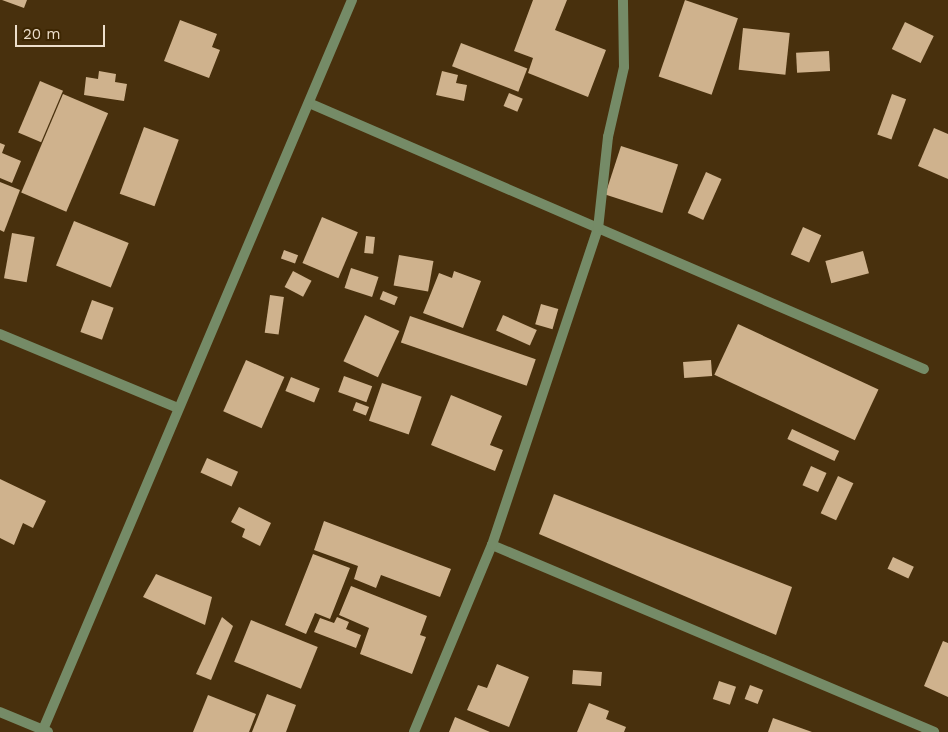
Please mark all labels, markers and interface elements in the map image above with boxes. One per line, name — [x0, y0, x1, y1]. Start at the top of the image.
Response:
scale bar — [18, 15, 108, 47]
text: 20 m — [23, 25, 61, 43]

